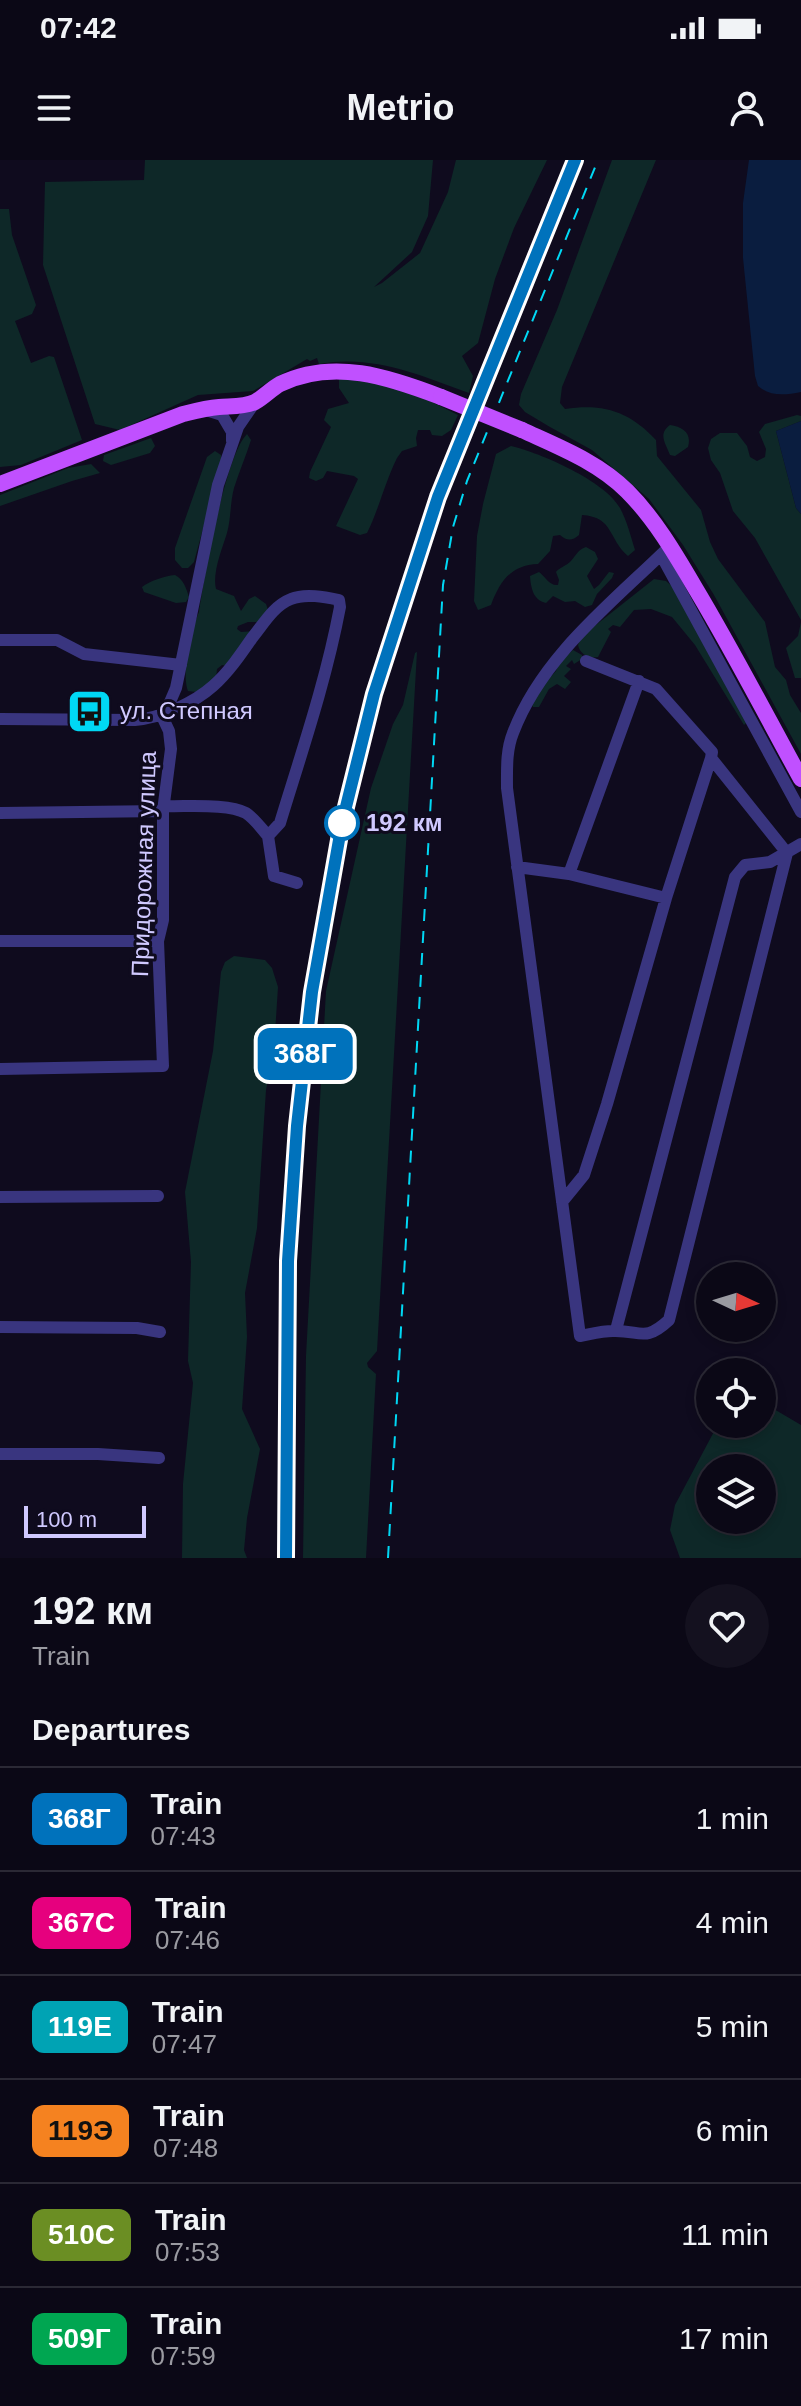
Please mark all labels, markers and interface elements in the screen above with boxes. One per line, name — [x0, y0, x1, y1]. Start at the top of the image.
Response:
text: 07:42 — [40, 11, 117, 44]
icon: menu — [32, 86, 76, 130]
icon: person — [725, 86, 769, 130]
text: Metrio — [347, 87, 455, 128]
bus stop icon: ул. Степная — [65, 687, 113, 735]
place label: ул. Степная — [120, 697, 253, 724]
street label: Придорожная улица — [126, 750, 161, 977]
marker: 192 км — [325, 806, 359, 840]
place label: 192 км — [366, 809, 442, 836]
line badge: 368Г — [249, 1028, 361, 1080]
text: 368Г — [274, 1038, 336, 1069]
north arrow — [696, 1262, 776, 1342]
map controls — [696, 1262, 776, 1534]
button: locate — [696, 1358, 776, 1438]
button: layers — [696, 1454, 776, 1534]
scale bar — [24, 1502, 146, 1538]
text: 100 m — [36, 1507, 97, 1532]
button: heart — [685, 1584, 769, 1668]
text: 192 км — [32, 1590, 153, 1632]
text: Train — [32, 1641, 90, 1671]
text: Departures — [32, 1713, 190, 1746]
text: Train — [151, 1787, 222, 1820]
text: 1 min — [696, 1802, 769, 1835]
text: 368Г — [48, 1803, 111, 1834]
text: 07:43 — [151, 1821, 216, 1851]
text: Train — [155, 1891, 227, 1924]
text: 4 min — [696, 1906, 769, 1939]
text: 367С — [48, 1907, 115, 1938]
text: 07:46 — [155, 1925, 220, 1955]
text: Train — [152, 1995, 224, 2028]
text: 5 min — [696, 2010, 769, 2043]
text: 119Е — [48, 2011, 112, 2042]
text: 07:47 — [152, 2029, 217, 2059]
text: Train — [153, 2099, 225, 2132]
text: 6 min — [696, 2114, 769, 2147]
text: 119Э — [48, 2115, 113, 2146]
text: 07:48 — [153, 2133, 218, 2163]
text: Train — [155, 2203, 227, 2236]
text: 11 min — [681, 2218, 769, 2251]
text: 510С — [48, 2219, 115, 2250]
text: 07:53 — [155, 2237, 220, 2267]
text: Train — [151, 2307, 222, 2340]
text: 17 min — [679, 2322, 769, 2355]
text: 509Г — [48, 2323, 111, 2354]
text: 07:59 — [151, 2341, 216, 2371]

